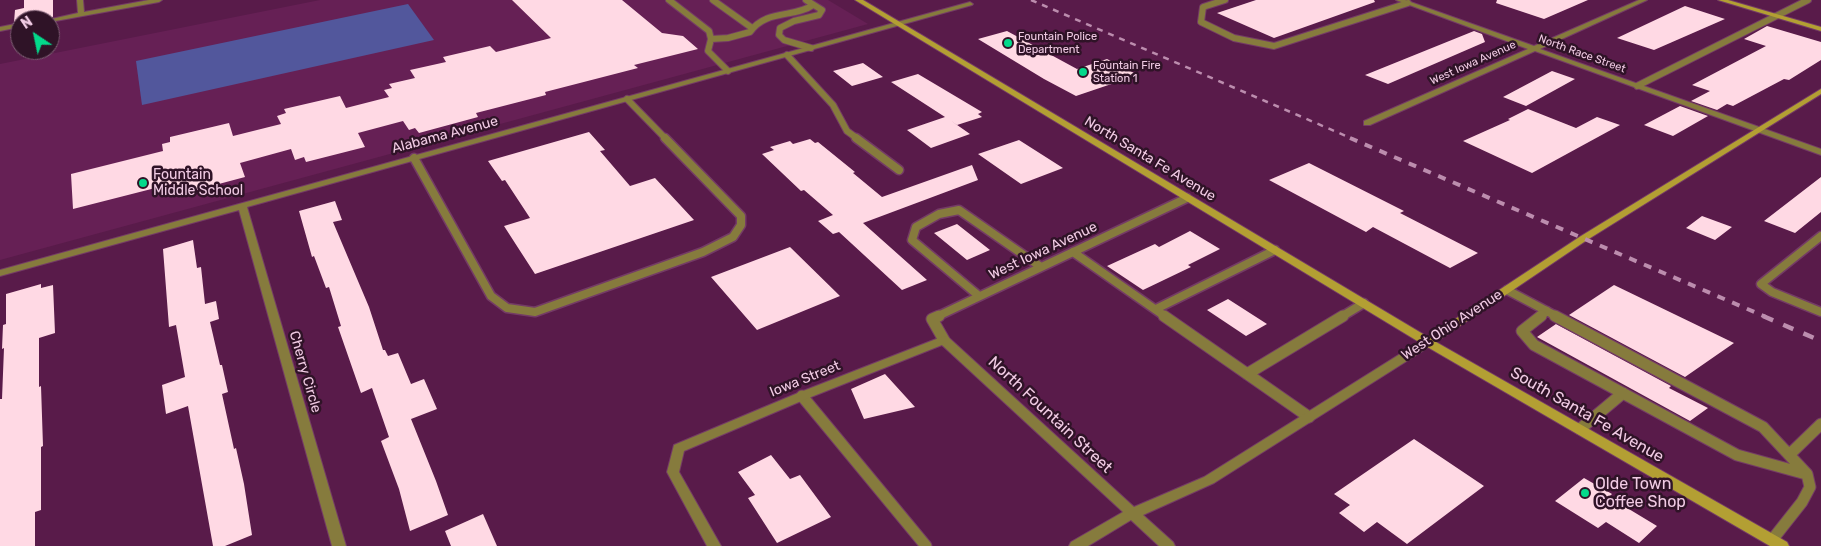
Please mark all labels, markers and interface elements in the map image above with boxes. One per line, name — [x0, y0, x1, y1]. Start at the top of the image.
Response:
north arrow — [10, 10, 60, 60]
text: N — [18, 13, 36, 33]
place label: Fountain Police Department — [1018, 30, 1097, 56]
street label: North Race Street — [1537, 32, 1627, 76]
marker: Fountain Police Department — [1002, 37, 1014, 49]
street label: West Iowa Avenue — [1428, 38, 1518, 88]
place label: Fountain Fire Station 1 — [1093, 59, 1161, 85]
marker: Fountain Fire Station 1 — [1077, 66, 1089, 78]
street label: Alabama Avenue — [390, 113, 500, 157]
street label: North Santa Fe Avenue — [1081, 113, 1219, 205]
place label: Fountain Middle School — [153, 167, 243, 200]
marker: Fountain Middle School — [137, 177, 149, 189]
street label: West Iowa Avenue — [986, 219, 1100, 283]
street label: West Ohio Avenue — [1398, 286, 1506, 364]
street label: Cherry Circle — [285, 329, 325, 415]
street label: North Fountain Street — [984, 352, 1116, 478]
street label: Iowa Street — [767, 357, 843, 401]
street label: South Santa Fe Avenue — [1507, 363, 1667, 467]
place label: Olde Town Coffee Shop — [1595, 474, 1686, 512]
marker: Olde Town Coffee Shop — [1579, 487, 1591, 499]

